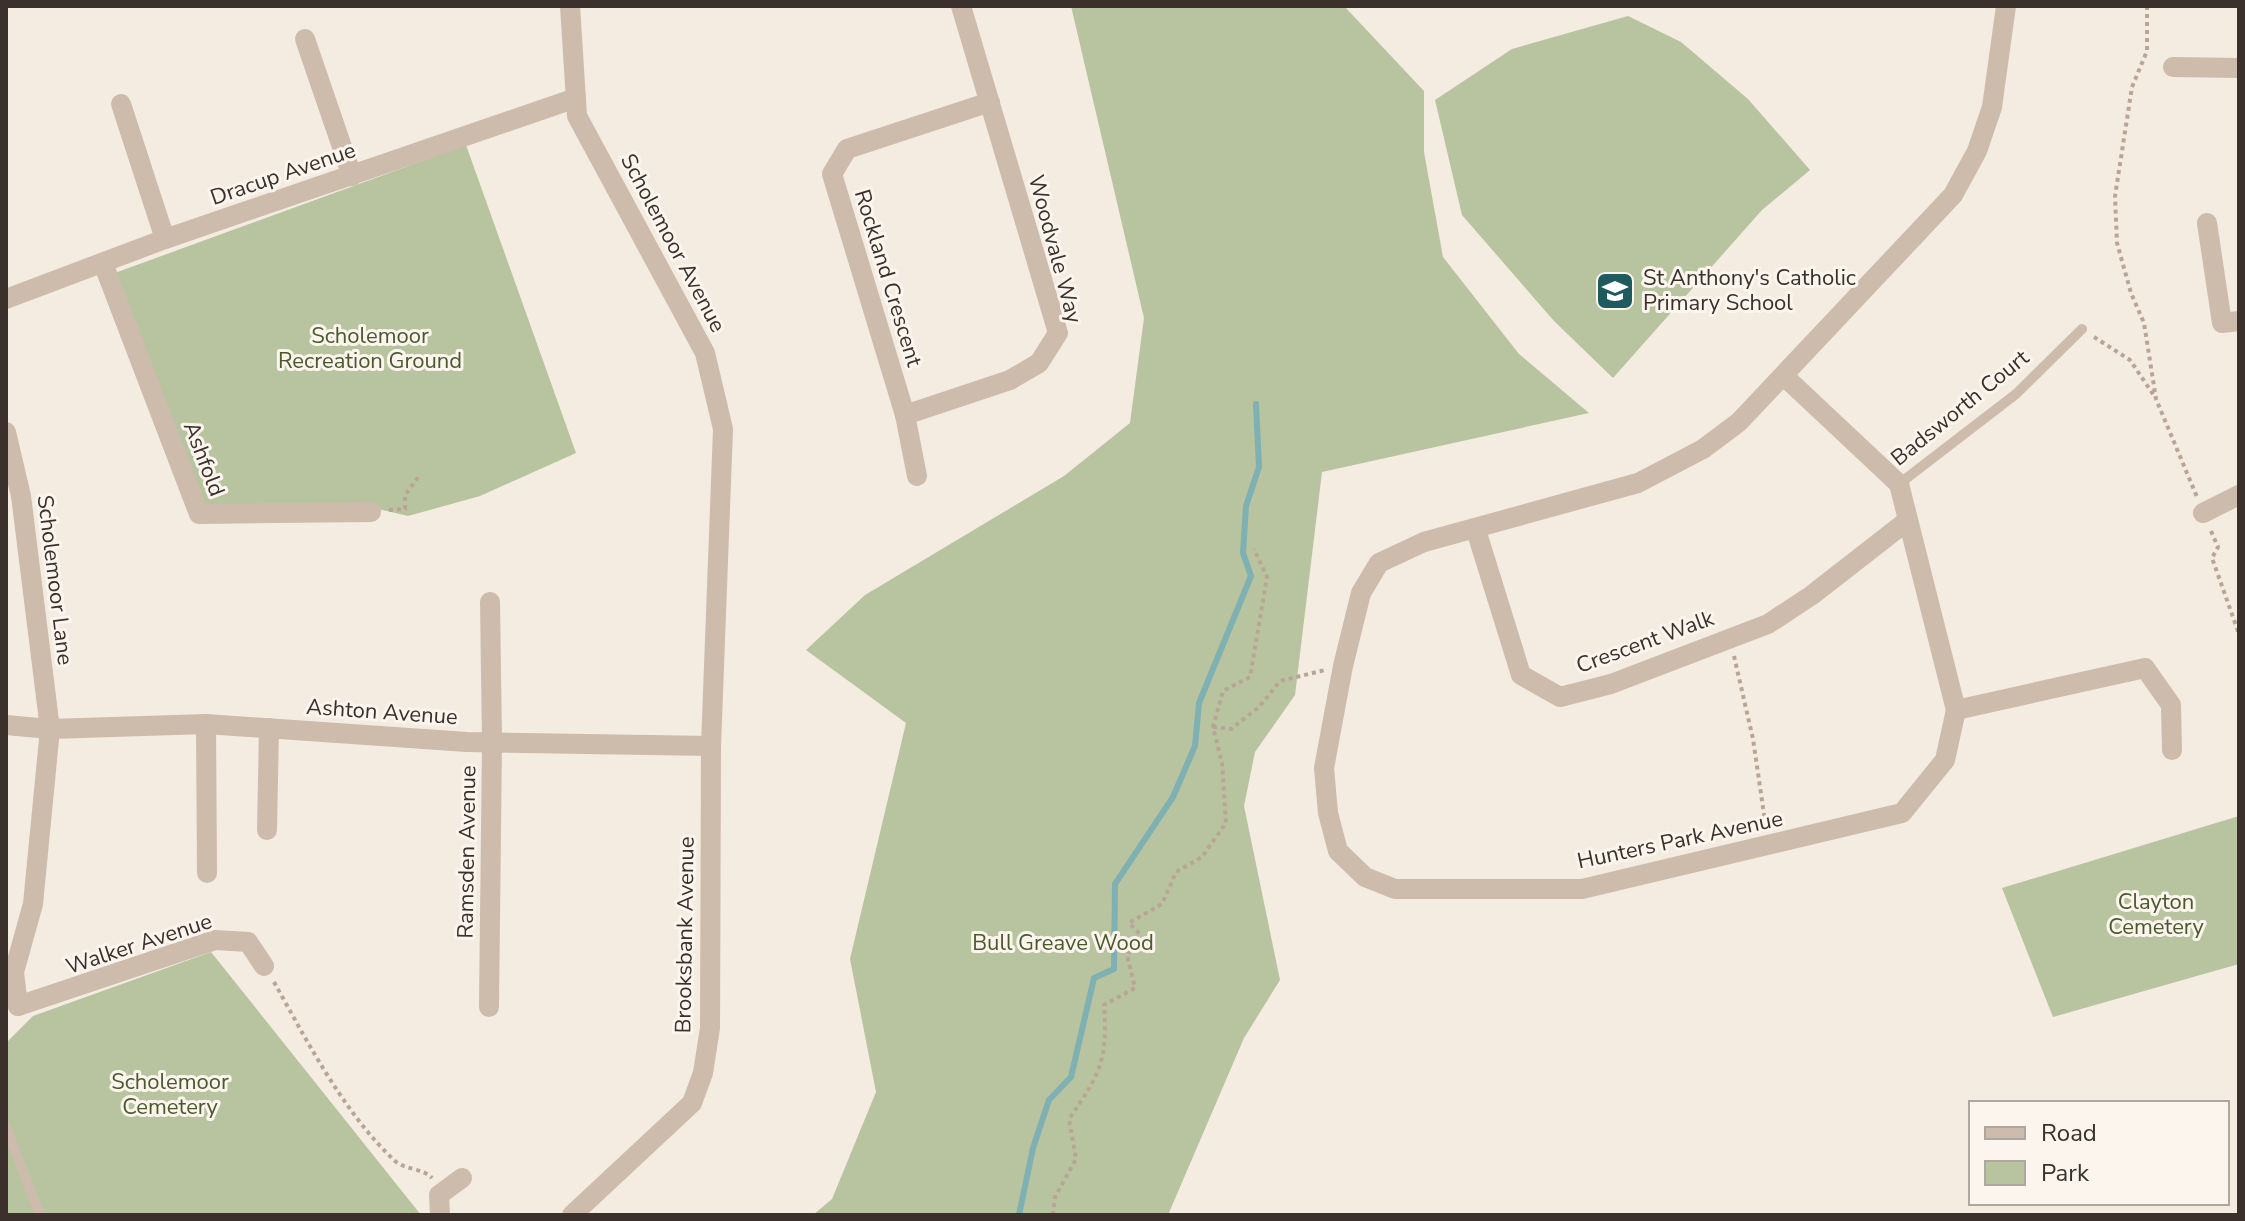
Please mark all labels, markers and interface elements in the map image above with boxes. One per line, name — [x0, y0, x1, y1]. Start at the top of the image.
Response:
street label: Dracup Avenue — [206, 135, 360, 213]
street label: Scholemoor Avenue — [613, 148, 733, 338]
street label: Woodvale Way — [1021, 171, 1089, 327]
street label: Rockland Crescent — [847, 186, 929, 371]
place label: St Anthony's Catholic Primary School — [1643, 263, 1856, 318]
school or university icon: St Anthony's Catholic Primary School — [1594, 270, 1636, 312]
park label: Scholemoor Recreation Ground — [278, 321, 462, 376]
street label: Badsworth Court — [1885, 343, 2035, 473]
street label: Ashfold — [176, 417, 232, 501]
street label: Scholemoor Lane — [30, 493, 80, 667]
street label: Crescent Walk — [1572, 603, 1719, 681]
street label: Ashton Avenue — [305, 692, 459, 732]
street label: Ramsden Avenue — [450, 765, 484, 939]
street label: Hunters Park Avenue — [1574, 804, 1786, 876]
street label: Brooksbank Avenue — [668, 836, 702, 1034]
park label: Clayton Cemetery — [2108, 887, 2204, 942]
street label: Walker Avenue — [62, 906, 216, 982]
park label: Bull Greave Wood — [972, 928, 1154, 958]
park label: Scholemoor Cemetery — [111, 1067, 229, 1122]
legend — [1969, 1101, 2229, 1205]
text: Road — [2041, 1117, 2097, 1149]
text: Park — [2041, 1157, 2090, 1189]

